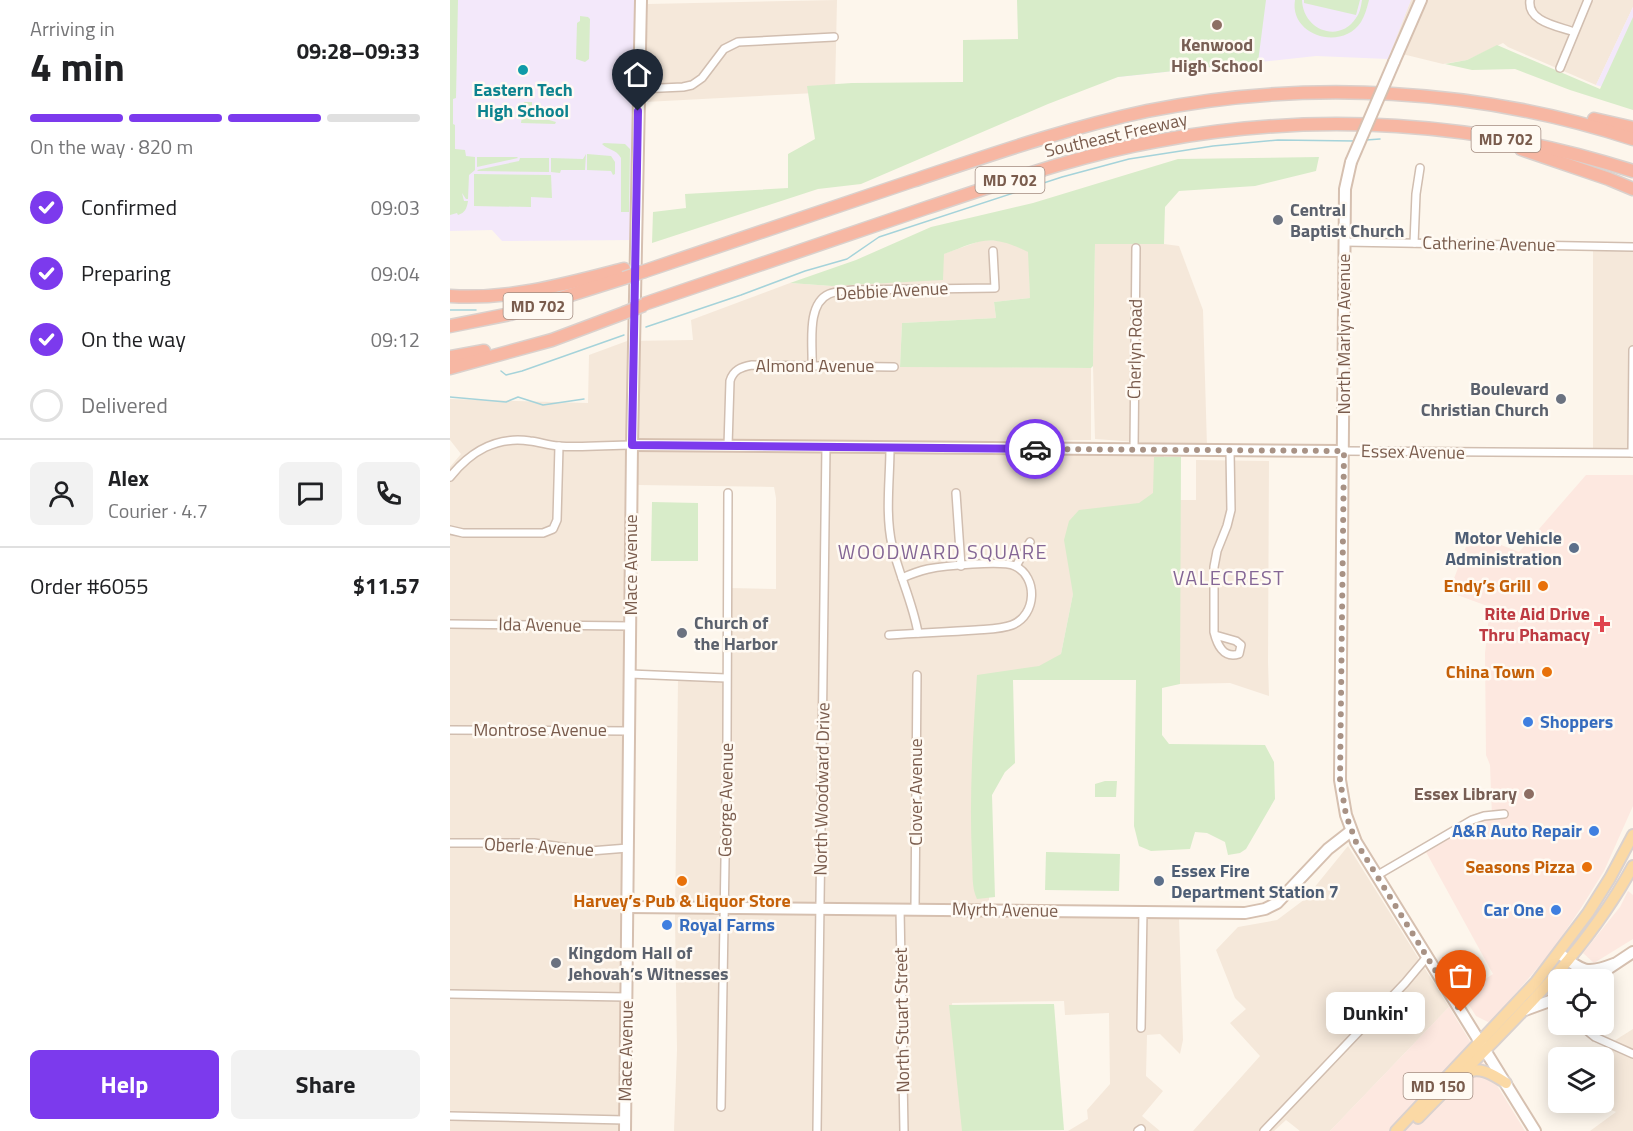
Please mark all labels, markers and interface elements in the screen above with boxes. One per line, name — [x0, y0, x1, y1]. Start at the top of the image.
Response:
text: Arriving in — [30, 13, 115, 44]
marker: Kenwood High School — [1210, 18, 1224, 32]
place label: Kenwood High School — [1171, 31, 1263, 79]
text: 09:28–09:33 — [297, 34, 420, 68]
text: 4 min — [30, 37, 125, 96]
pin — [612, 49, 663, 111]
icon: home — [621, 58, 654, 91]
marker: Eastern Tech High School — [516, 63, 530, 77]
place label: Eastern Tech High School — [473, 76, 573, 124]
street label: Southeast Freeway — [1042, 105, 1190, 164]
road number: MD 702 — [1472, 126, 1540, 152]
text: On the way · 820 m — [30, 131, 193, 162]
road number: MD 702 — [976, 167, 1044, 193]
text: Confirmed — [81, 190, 177, 224]
icon: check — [30, 191, 63, 224]
text: 09:03 — [371, 192, 420, 223]
place label: Central Baptist Church — [1290, 196, 1405, 244]
marker: Central Baptist Church — [1271, 213, 1285, 227]
street label: Catherine Avenue — [1422, 229, 1556, 258]
street label: North Marlyn Avenue — [1330, 254, 1357, 414]
text: Preparing — [81, 256, 171, 290]
icon: check — [30, 257, 63, 290]
text: 09:04 — [371, 258, 420, 289]
street label: Debbie Avenue — [835, 274, 949, 307]
road number: MD 702 — [504, 293, 572, 319]
street label: Cherlyn Road — [1120, 299, 1149, 399]
text: On the way — [81, 322, 186, 356]
icon: check — [30, 323, 63, 356]
text: 09:12 — [371, 324, 420, 355]
street label: Almond Avenue — [756, 352, 874, 379]
place label: Boulevard Christian Church — [1421, 375, 1549, 423]
text: Delivered — [81, 388, 168, 422]
marker: Boulevard Christian Church — [1554, 392, 1568, 406]
courier — [1005, 419, 1065, 479]
icon: car — [1019, 433, 1052, 466]
street label: Essex Avenue — [1361, 437, 1465, 466]
text: Alex — [108, 461, 149, 495]
button: person — [30, 462, 93, 525]
button: chat — [279, 462, 342, 525]
button: phone — [357, 462, 420, 525]
text: Courier · 4.7 — [108, 495, 208, 526]
street label: Mace Avenue — [617, 514, 644, 616]
place label: Motor Vehicle Administration — [1445, 524, 1562, 572]
district label: WOODWARD SQUARE — [838, 536, 1048, 567]
marker: Motor Vehicle Administration — [1567, 541, 1581, 555]
district label: VALECREST — [1173, 562, 1285, 593]
text: Order #6055 — [30, 569, 149, 603]
text: $11.57 — [353, 569, 420, 603]
place label: Endy’s Grill — [1443, 572, 1531, 599]
marker: Endy’s Grill — [1536, 579, 1550, 593]
place label: Rite Aid Drive Thru Phamacy — [1479, 600, 1590, 648]
place label: Church of the Harbor — [694, 609, 778, 657]
street label: Ida Avenue — [498, 610, 582, 639]
marker: Rite Aid Drive Thru Phamacy — [1595, 617, 1609, 631]
marker: Church of the Harbor — [675, 626, 689, 640]
place label: China Town — [1446, 658, 1535, 685]
marker: China Town — [1540, 665, 1554, 679]
street label: North Woodward Drive — [806, 702, 837, 876]
place label: Shoppers — [1540, 708, 1613, 735]
marker: Shoppers — [1521, 715, 1535, 729]
street label: Montrose Avenue — [473, 716, 607, 743]
street label: Clover Avenue — [902, 738, 929, 846]
street label: George Avenue — [711, 743, 740, 857]
place label: Essex Library — [1414, 780, 1517, 807]
marker: Essex Library — [1522, 787, 1536, 801]
place label: A&R Auto Repair — [1452, 817, 1582, 844]
marker: A&R Auto Repair — [1587, 824, 1601, 838]
street label: Oberle Avenue — [483, 830, 595, 863]
place label: Seasons Pizza — [1466, 853, 1575, 880]
place label: Essex Fire Department Station 7 — [1171, 857, 1339, 905]
marker: Seasons Pizza — [1580, 860, 1594, 874]
marker: Harvey’s Pub & Liquor Store — [675, 874, 689, 888]
marker: Essex Fire Department Station 7 — [1152, 874, 1166, 888]
place label: Harvey’s Pub & Liquor Store — [573, 887, 791, 914]
street label: Myrth Avenue — [952, 895, 1058, 924]
place label: Car One — [1484, 896, 1544, 923]
marker: Car One — [1549, 903, 1563, 917]
place label: Royal Farms — [679, 911, 775, 938]
marker: Royal Farms — [660, 918, 674, 932]
place label: Kingdom Hall of Jehovah’s Witnesses — [568, 939, 728, 987]
street label: North Stuart Street — [887, 947, 916, 1093]
pin — [1435, 950, 1486, 1012]
marker: Kingdom Hall of Jehovah’s Witnesses — [549, 956, 563, 970]
icon: bag — [1444, 959, 1477, 992]
map controls — [1548, 969, 1614, 1113]
button: locate — [1548, 969, 1614, 1035]
callout: Dunkin' — [1326, 991, 1425, 1033]
text: Dunkin' — [1343, 997, 1408, 1028]
street label: Mace Avenue — [611, 1000, 640, 1102]
button: layers — [1548, 1047, 1614, 1113]
button: Help — [30, 1050, 219, 1119]
button: Share — [231, 1050, 420, 1119]
road number: MD 150 — [1404, 1073, 1472, 1099]

